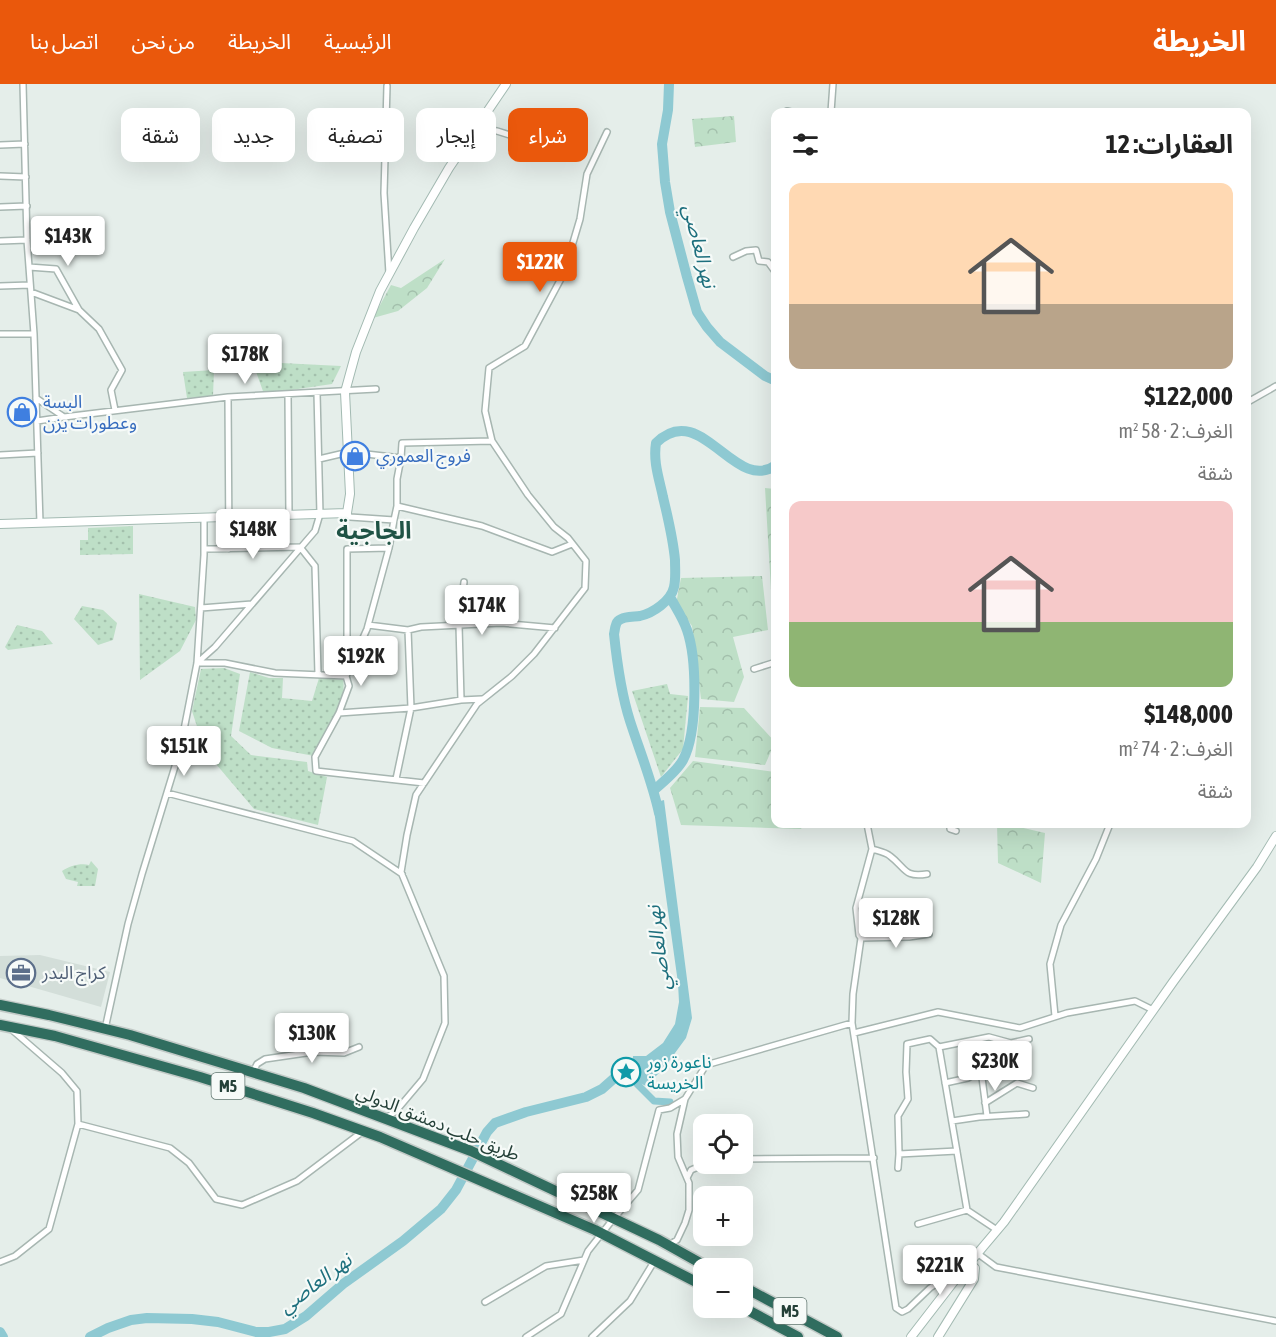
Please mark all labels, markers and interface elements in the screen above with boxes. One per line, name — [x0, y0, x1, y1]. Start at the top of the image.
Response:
text: الخريطة — [1153, 25, 1246, 57]
text: اتصل بنا — [30, 29, 98, 53]
text: من نحن — [131, 29, 195, 53]
text: الخريطة — [228, 29, 291, 53]
text: الرئيسية — [324, 29, 391, 53]
chip: شقة — [121, 108, 200, 162]
chip: جديد — [212, 108, 295, 162]
chip: تصفية — [307, 108, 404, 162]
chip: إيجار — [416, 108, 496, 162]
chip: شراء — [508, 108, 588, 162]
icon: filters — [789, 128, 822, 161]
text: العقارات: 12 — [1105, 129, 1233, 159]
water label: نهر العاصي — [675, 202, 722, 293]
pin: $143K — [26, 216, 110, 267]
icon: home — [957, 222, 1065, 330]
text: $143K — [45, 224, 91, 247]
pin: $122K — [498, 242, 582, 293]
text: $122K — [517, 250, 563, 273]
pin: $178K — [203, 334, 287, 385]
text: $178K — [222, 342, 268, 365]
text: $122,000 — [1144, 381, 1233, 411]
place label: البسة وعطورات يزن — [43, 391, 137, 434]
shop icon: البسة وعطورات يزن — [6, 396, 38, 428]
text: الغرف: 2 · 58 m² — [1119, 419, 1233, 442]
shop icon: فروج العموري — [339, 440, 371, 472]
place label: فروج العموري — [376, 445, 471, 469]
text: شقة — [1198, 461, 1233, 484]
pin: $148K — [211, 509, 295, 560]
text: $148K — [230, 517, 276, 540]
district label: الجاجية — [336, 517, 412, 545]
icon: home — [957, 540, 1065, 648]
pin: $174K — [440, 585, 524, 636]
text: $174K — [459, 593, 505, 616]
pin: $192K — [319, 636, 403, 687]
text: $192K — [338, 644, 384, 667]
text: $148,000 — [1144, 699, 1233, 729]
pin: $151K — [142, 726, 226, 777]
text: $151K — [161, 734, 207, 757]
text: الغرف: 2 · 74 m² — [1119, 737, 1233, 760]
text: شقة — [1198, 779, 1233, 802]
pin: $128K — [854, 898, 938, 949]
water label: نهر العاصي — [641, 902, 679, 992]
text: $128K — [873, 906, 919, 929]
office icon: كراج البدر — [5, 957, 37, 989]
place label: كراج البدر — [41, 962, 106, 986]
pin: $130K — [270, 1013, 354, 1064]
text: $130K — [289, 1021, 335, 1044]
pin: $230K — [953, 1041, 1037, 1092]
text: $230K — [972, 1049, 1018, 1072]
place label: ناعورة زور الخريسة — [646, 1051, 712, 1094]
place icon: ناعورة زور الخريسة — [610, 1056, 642, 1088]
road number: M5 — [212, 1073, 244, 1099]
street label: طريق حلب دمشق الدولي — [352, 1080, 523, 1168]
map controls — [693, 1114, 753, 1318]
button: locate — [693, 1114, 753, 1174]
pin: $258K — [552, 1173, 636, 1224]
text: $258K — [571, 1181, 617, 1204]
button: + — [693, 1186, 753, 1246]
pin: $221K — [898, 1245, 982, 1296]
water label: نهر العاصي — [274, 1247, 360, 1321]
text: $221K — [917, 1253, 963, 1276]
button: − — [693, 1258, 753, 1318]
road number: M5 — [774, 1298, 806, 1324]

